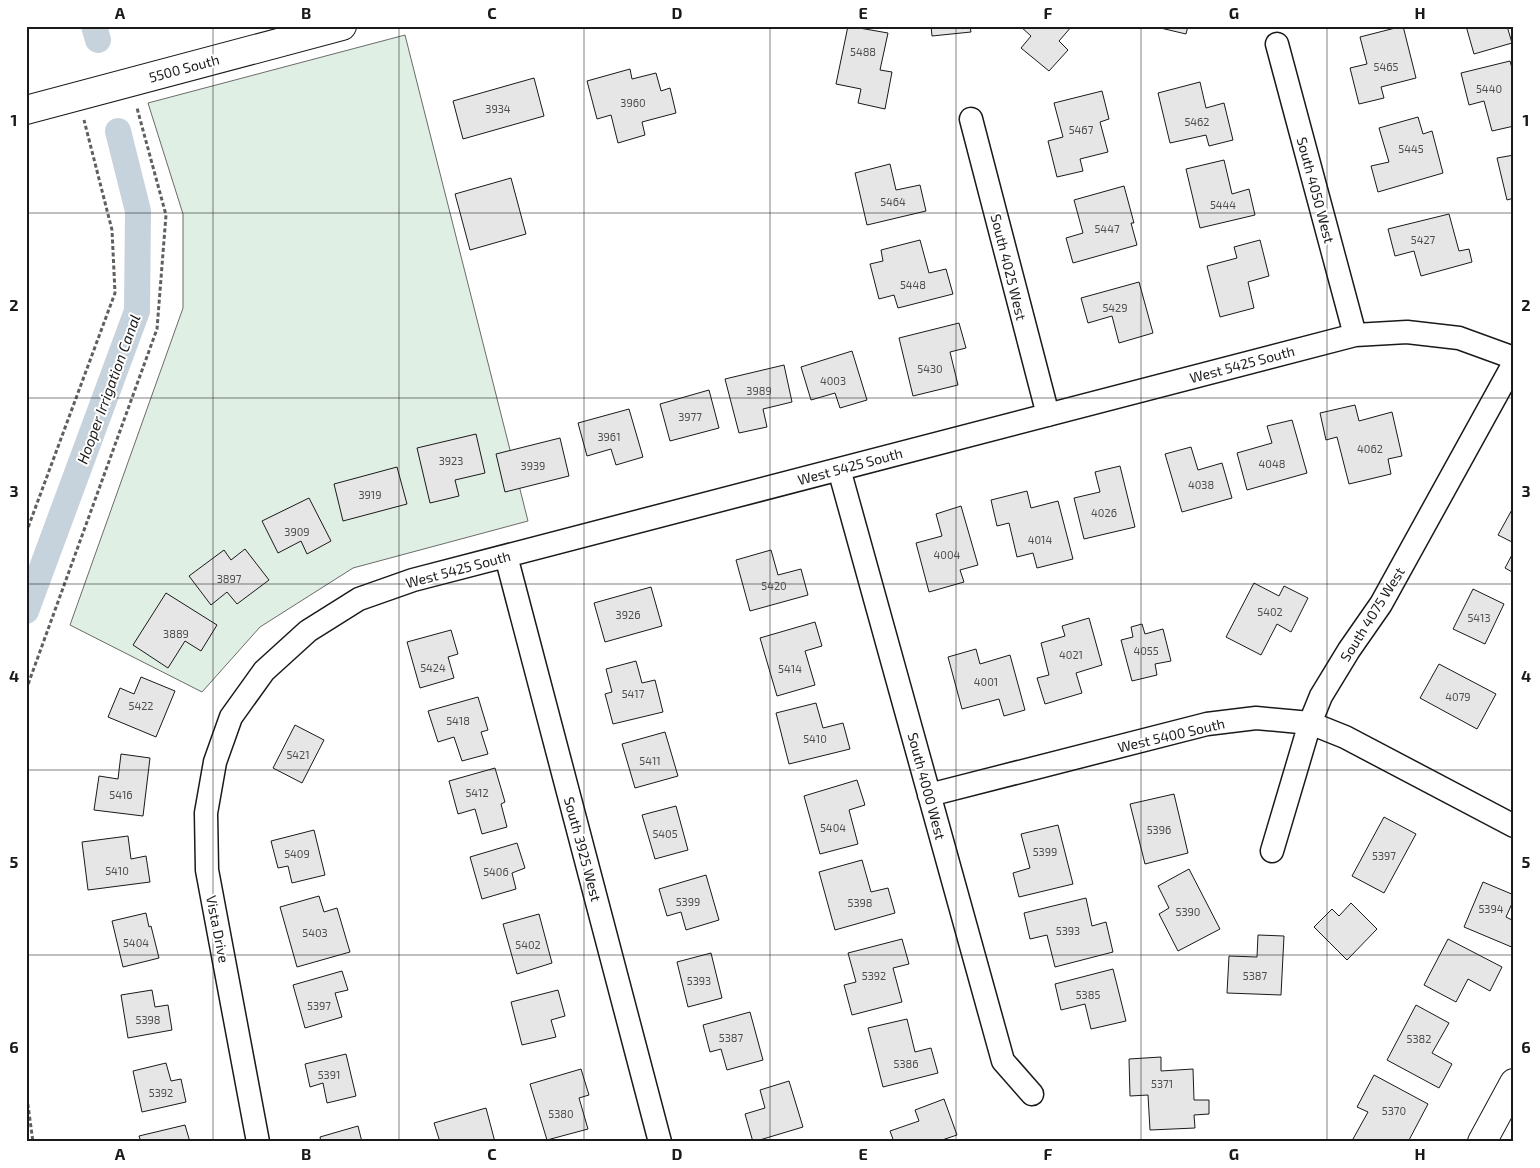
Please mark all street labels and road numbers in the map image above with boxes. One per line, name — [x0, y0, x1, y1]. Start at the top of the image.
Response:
street label: 5500 South — [147, 50, 221, 86]
street label: South 4050 West — [1294, 135, 1338, 245]
street label: South 4025 West — [988, 212, 1030, 322]
street label: West 5425 South — [1188, 342, 1296, 386]
street label: West 5425 South — [796, 444, 904, 488]
street label: West 5425 South — [404, 547, 512, 591]
street label: South 4075 West — [1336, 564, 1408, 664]
street label: West 5400 South — [1116, 714, 1226, 756]
street label: South 4000 West — [905, 731, 949, 841]
street label: South 3925 West — [561, 795, 605, 903]
street label: Vista Drive — [203, 894, 233, 964]

